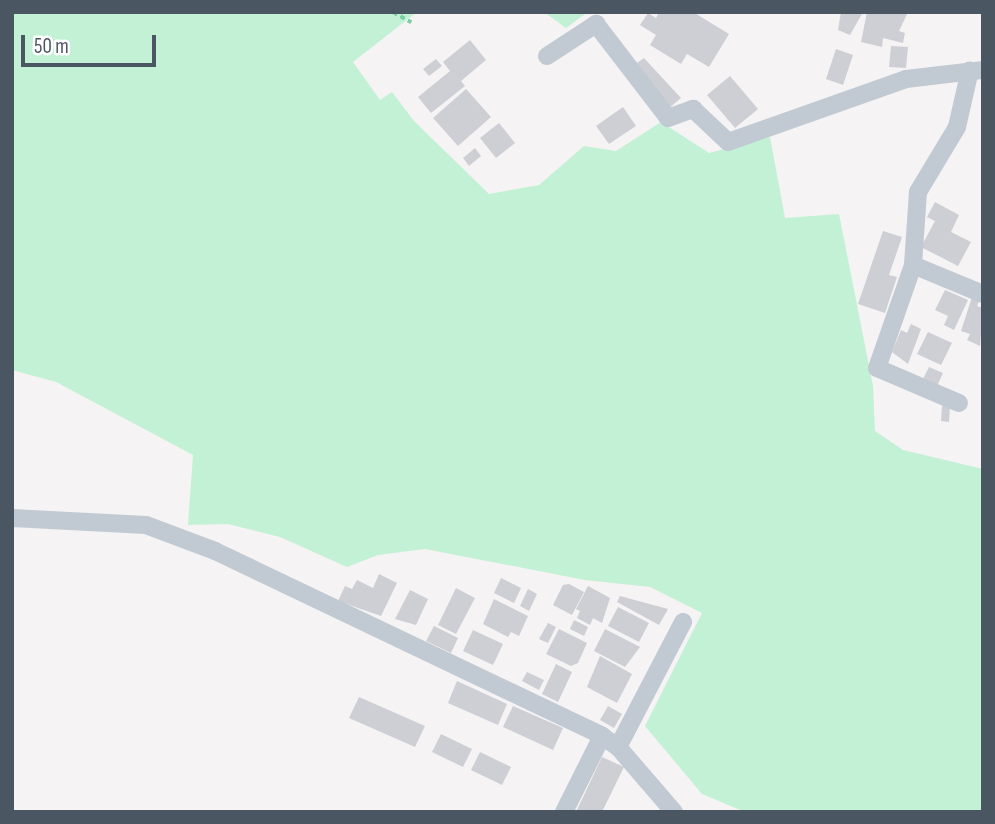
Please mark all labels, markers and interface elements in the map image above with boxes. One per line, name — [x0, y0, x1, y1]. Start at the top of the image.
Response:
scale bar — [24, 21, 159, 65]
text: 50 m — [34, 34, 69, 59]

